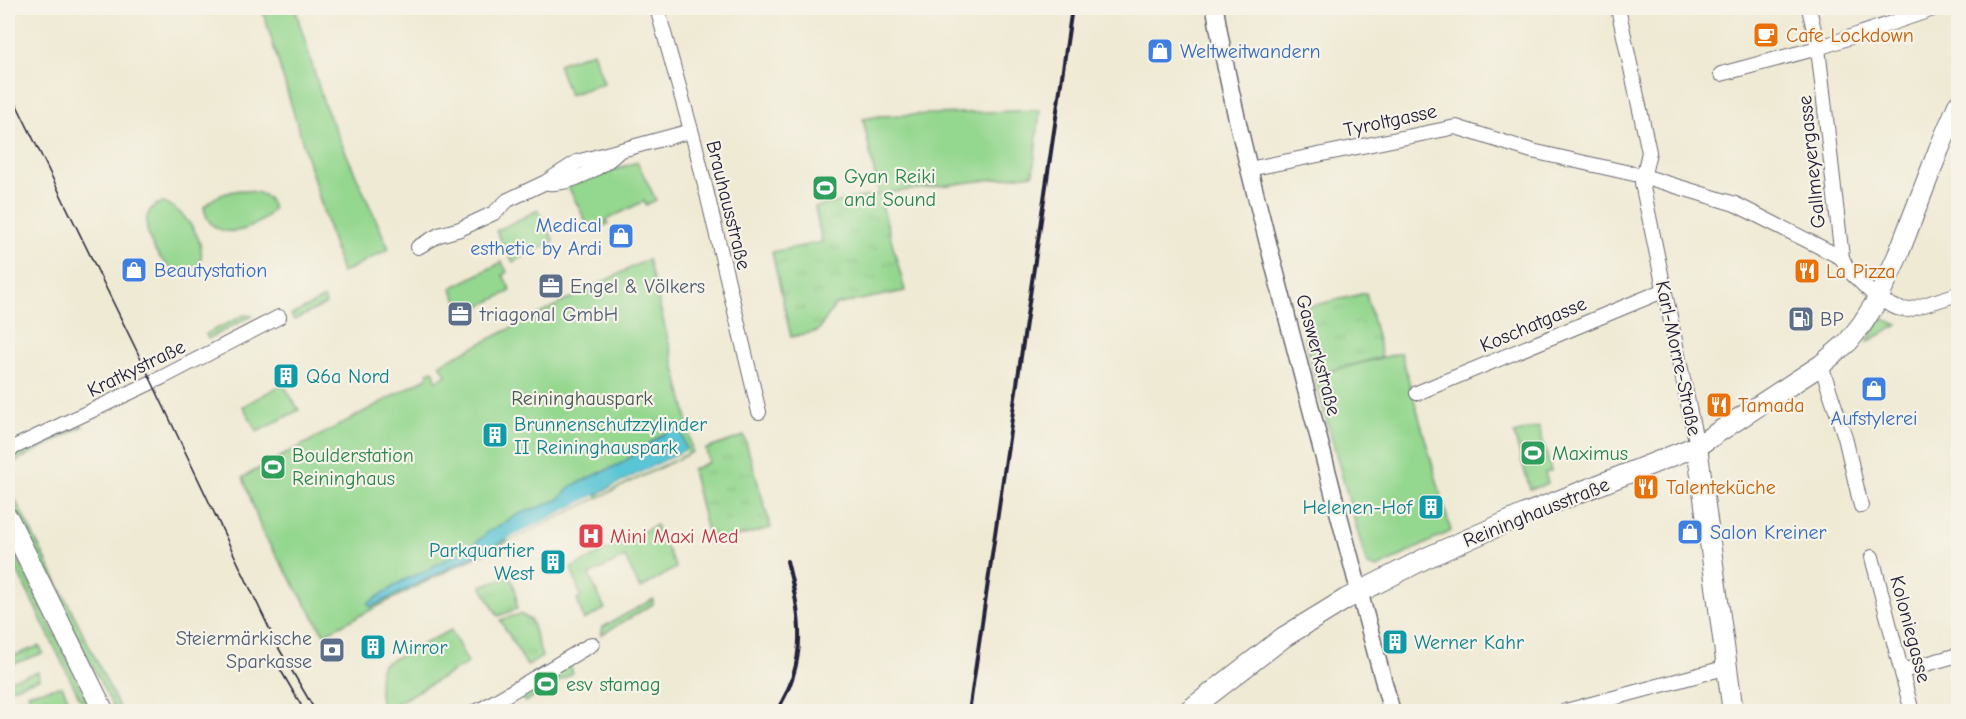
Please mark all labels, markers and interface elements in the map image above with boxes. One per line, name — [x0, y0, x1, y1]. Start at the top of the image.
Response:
cafe icon: Cafe Lockdown — [1751, 20, 1781, 50]
place label: Cafe Lockdown — [1786, 24, 1914, 47]
shop icon: Weltweitwandern — [1145, 36, 1175, 66]
place label: Weltweitwandern — [1180, 40, 1321, 63]
street label: Gallmeyergasse — [1793, 94, 1830, 230]
street label: Tyroltgasse — [1341, 99, 1439, 142]
street label: Brauhausstraße — [701, 138, 756, 272]
place label: Gyan Reiki and Sound — [844, 165, 936, 211]
sports icon: Gyan Reiki and Sound — [810, 173, 840, 203]
place label: Medical esthetic by Ardi — [470, 214, 602, 260]
shop icon: Medical esthetic by Ardi — [606, 221, 636, 251]
shop icon: Beautystation — [119, 255, 149, 285]
restaurant icon: La Pizza — [1792, 256, 1822, 286]
place label: Beautystation — [154, 259, 267, 282]
place label: La Pizza — [1826, 260, 1896, 283]
office icon: Engel & Völkers — [536, 271, 566, 301]
place label: Engel & Völkers — [570, 275, 705, 298]
street label: Karl-Morre-Straße — [1651, 278, 1706, 438]
street label: Gaswerkstraße — [1291, 292, 1346, 418]
street label: Koschatgasse — [1477, 292, 1590, 357]
office icon: triagonal GmbH — [445, 299, 475, 329]
place label: triagonal GmbH — [479, 303, 618, 326]
fuel station icon: BP — [1786, 304, 1816, 334]
place label: BP — [1820, 308, 1844, 331]
street label: Kratkystraße — [84, 335, 189, 402]
building icon: Q6a Nord — [271, 361, 301, 391]
place label: Q6a Nord — [306, 365, 390, 388]
shop icon: Aufstylerei — [1859, 374, 1889, 404]
park label: Reininghauspark — [511, 387, 653, 410]
restaurant icon: Tamada — [1704, 390, 1734, 420]
place label: Tamada — [1738, 394, 1805, 417]
place label: Aufstylerei — [1831, 407, 1917, 430]
place label: Brunnenschutzzylinder II Reininghauspark — [514, 413, 707, 459]
building icon: Brunnenschutzzylinder II Reininghauspark — [480, 420, 510, 450]
sports icon: Maximus — [1518, 438, 1548, 468]
place label: Maximus — [1552, 442, 1628, 465]
place label: Boulderstation Reininghaus — [292, 444, 414, 490]
sports icon: Boulderstation Reininghaus — [258, 452, 288, 482]
restaurant icon: Talenteküche — [1631, 472, 1661, 502]
street label: Reininghausstraße — [1460, 473, 1613, 552]
place label: Talenteküche — [1666, 476, 1776, 499]
building icon: Helenen-Hof — [1416, 492, 1446, 522]
place label: Helenen-Hof — [1302, 496, 1413, 519]
shop icon: Salon Kreiner — [1675, 517, 1705, 547]
hospital icon: Mini Maxi Med — [576, 521, 606, 551]
place label: Salon Kreiner — [1710, 521, 1826, 544]
place label: Mini Maxi Med — [610, 525, 739, 548]
place label: Parkquartier West — [429, 539, 535, 585]
building icon: Parkquartier West — [538, 547, 568, 577]
street label: Koloniegasse — [1885, 573, 1936, 685]
place label: Steiermärkische Sparkasse — [176, 627, 312, 673]
building icon: Werner Kahr — [1380, 627, 1410, 657]
place label: Werner Kahr — [1414, 631, 1524, 654]
building icon: Mirror — [358, 632, 388, 662]
bank icon: Steiermärkische Sparkasse — [317, 635, 347, 665]
place label: Mirror — [392, 636, 447, 659]
sports icon: esv stamag — [531, 669, 561, 699]
place label: esv stamag — [566, 673, 661, 696]

